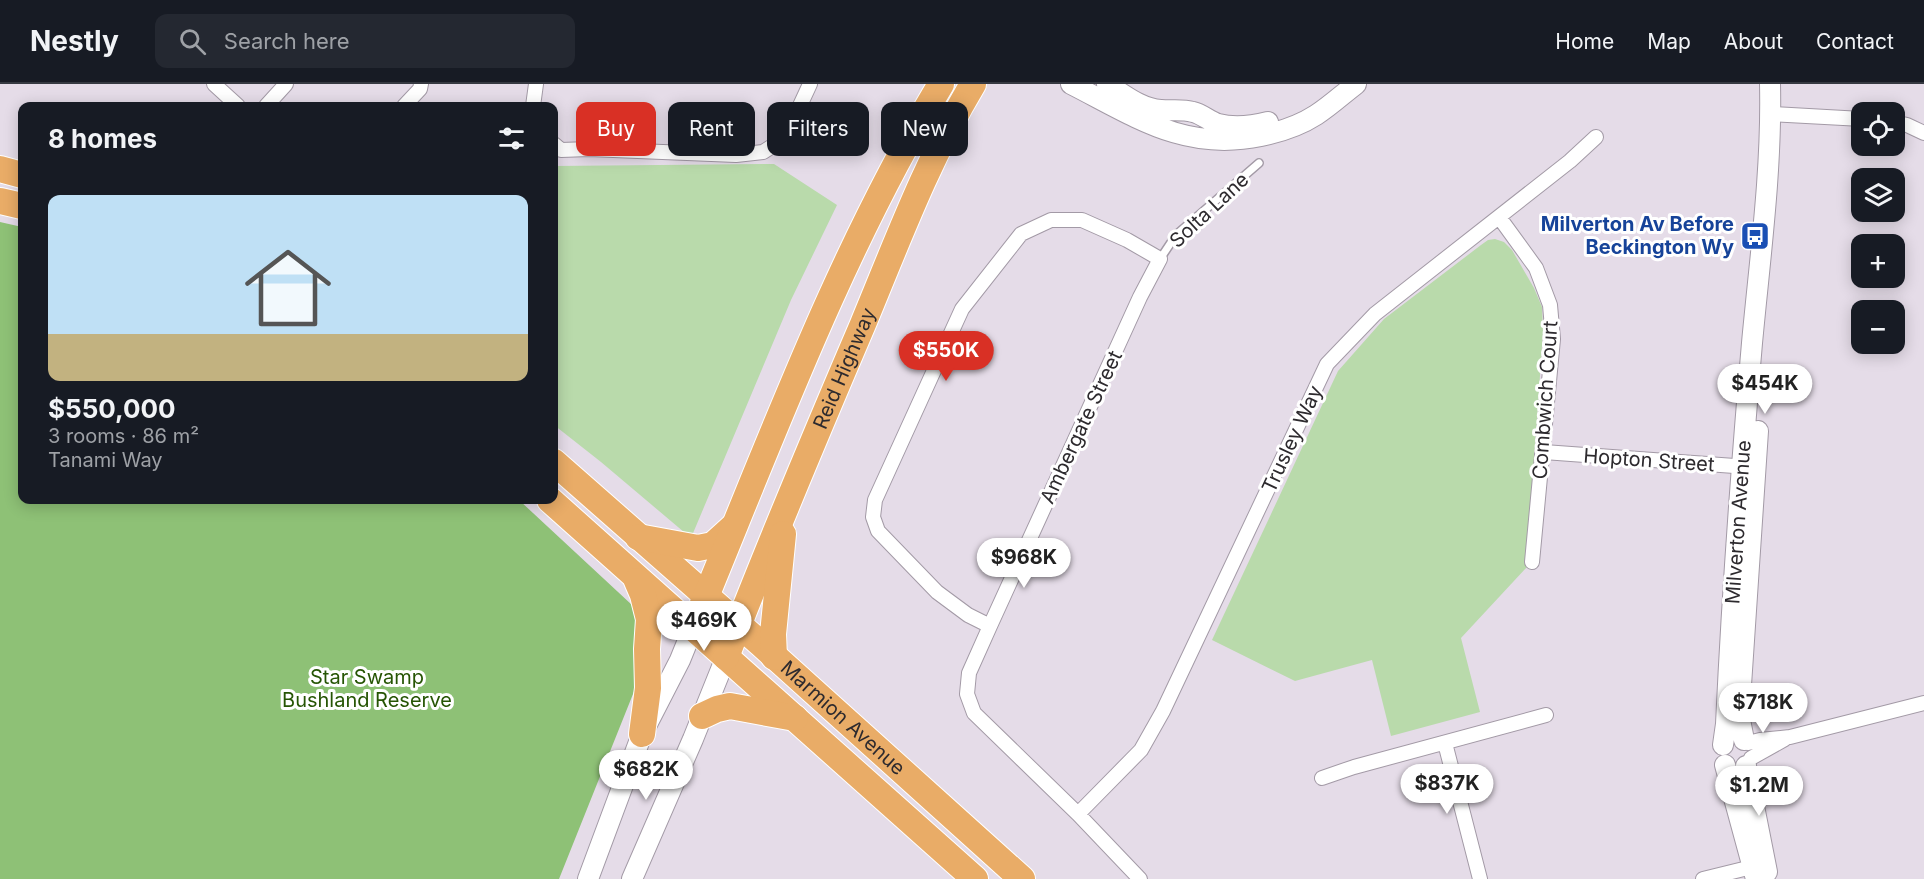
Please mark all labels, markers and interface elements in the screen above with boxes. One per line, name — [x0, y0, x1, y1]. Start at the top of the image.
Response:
search box — [155, 14, 575, 68]
text: Nestly — [30, 24, 119, 58]
icon: search — [176, 25, 209, 58]
text: Search here — [224, 28, 350, 54]
text: Home — [1555, 29, 1614, 54]
text: Map — [1647, 29, 1691, 54]
text: About — [1724, 29, 1783, 54]
text: Contact — [1816, 29, 1894, 54]
chip: Buy — [576, 102, 656, 156]
chip: Rent — [668, 102, 755, 156]
chip: Filters — [767, 102, 869, 156]
chip: New — [881, 102, 968, 156]
map controls — [1851, 102, 1905, 354]
button: locate — [1851, 102, 1905, 156]
icon: filters — [495, 122, 528, 155]
text: 8 homes — [48, 123, 157, 154]
street label: Solta Lane — [1164, 167, 1254, 253]
button: layers — [1851, 168, 1905, 222]
place label: Milverton Av Before Beckington Wy — [1541, 212, 1734, 259]
bus stop icon: Milverton Av Before Beckington Wy — [1739, 220, 1771, 252]
icon: home — [234, 234, 342, 342]
button: + — [1851, 234, 1905, 288]
button: − — [1851, 300, 1905, 354]
street label: Reid Highway — [808, 304, 880, 432]
street label: Combwich Court — [1527, 319, 1563, 480]
pin: $550K — [904, 331, 988, 382]
text: $550K — [913, 338, 979, 362]
street label: Ambergate Street — [1035, 346, 1127, 507]
pin: $454K — [1723, 364, 1807, 415]
text: $454K — [1731, 371, 1799, 395]
street label: Trusley Way — [1257, 382, 1327, 496]
text: $550,000 — [48, 393, 176, 424]
text: 3 rooms · 86 m² — [48, 424, 199, 448]
street label: Milverton Avenue — [1720, 439, 1756, 605]
street label: Hopton Street — [1583, 443, 1716, 477]
text: Tanami Way — [48, 448, 163, 472]
pin: $968K — [982, 538, 1066, 589]
text: $968K — [991, 545, 1057, 569]
pin: $469K — [662, 601, 746, 652]
text: $469K — [671, 608, 737, 632]
street label: Marmion Avenue — [776, 656, 910, 780]
park label: Star Swamp Bushland Reserve — [282, 665, 452, 712]
pin: $718K — [1721, 683, 1805, 734]
text: $718K — [1733, 690, 1793, 714]
pin: $682K — [604, 750, 688, 801]
text: $682K — [613, 757, 679, 781]
pin: $837K — [1405, 764, 1489, 815]
pin: $1.2M — [1717, 766, 1801, 817]
text: $837K — [1414, 771, 1480, 795]
text: $1.2M — [1729, 773, 1789, 797]

